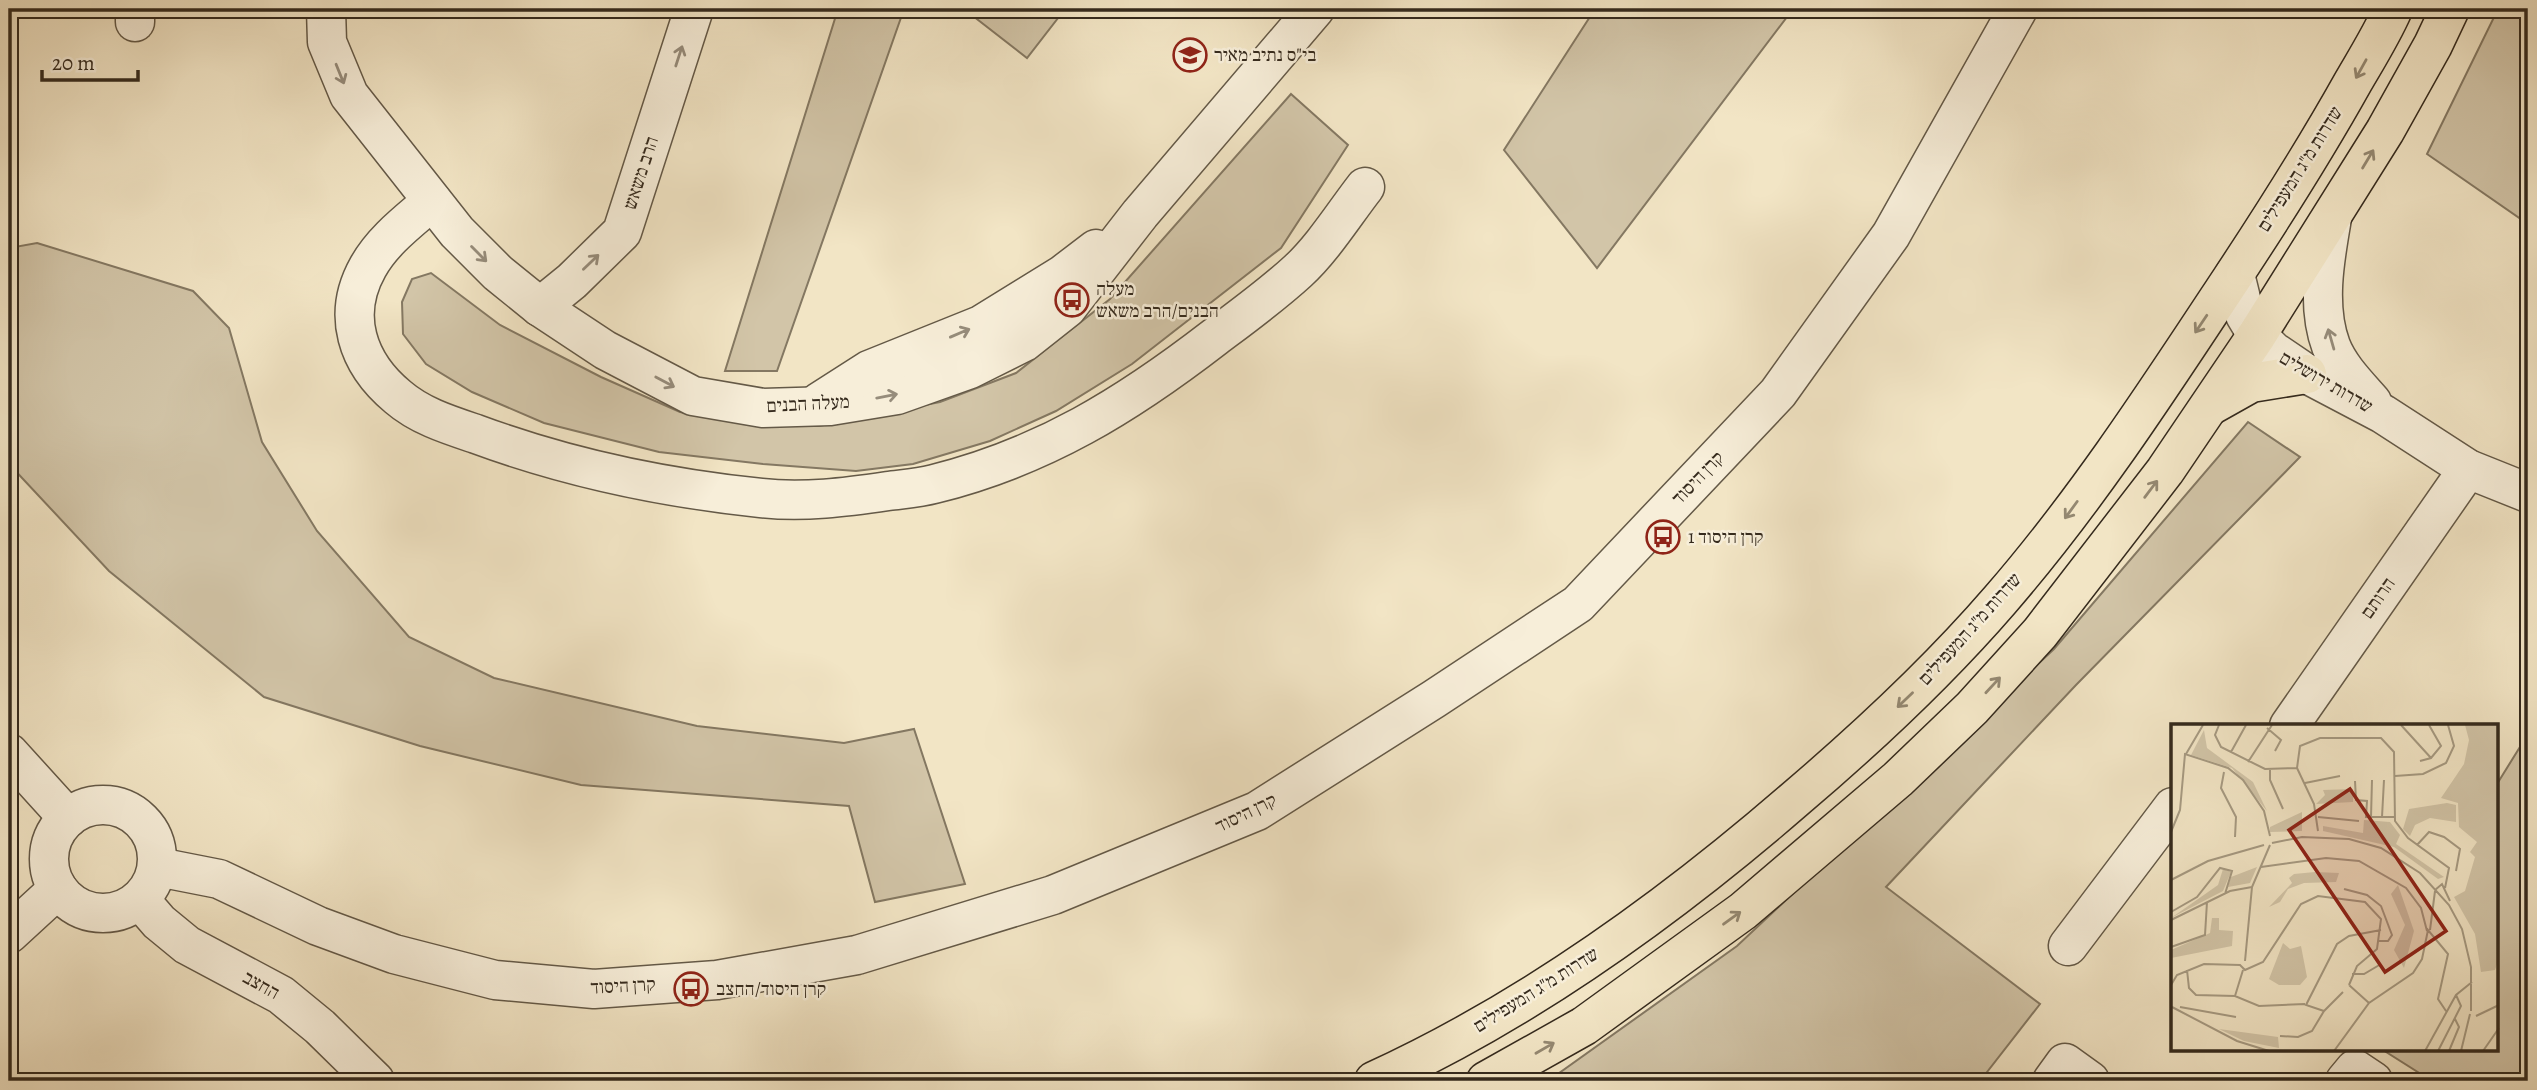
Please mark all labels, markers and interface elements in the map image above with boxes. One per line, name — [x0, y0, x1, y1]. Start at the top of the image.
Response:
school or university icon: בי"ס נתיב מאיר — [1171, 36, 1209, 74]
scale bar — [42, 38, 138, 82]
place label: בי"ס נתיב מאיר — [1214, 42, 1316, 68]
one-way arrow — [674, 46, 686, 68]
text: 20 m — [52, 49, 95, 77]
one-way arrow — [2353, 58, 2367, 78]
one-way arrow — [335, 63, 348, 85]
street label: שדרות מ"ג המעפילים — [2251, 101, 2349, 237]
street label: הרב משאש — [617, 133, 665, 213]
one-way arrow — [2361, 150, 2375, 170]
one-way arrow — [470, 245, 487, 262]
one-way arrow — [582, 254, 599, 271]
place label: מעלה הבנים/הרב משאש — [1096, 276, 1219, 324]
bus stop icon: מעלה הבנים/הרב משאש — [1053, 281, 1091, 319]
one-way arrow — [2194, 314, 2208, 333]
one-way arrow — [949, 326, 970, 339]
one-way arrow — [2323, 329, 2336, 351]
street label: שדרות ירושלים — [2274, 345, 2378, 419]
one-way arrow — [655, 375, 675, 389]
street label: מעלה הבנים — [766, 389, 850, 419]
one-way arrow — [875, 389, 898, 402]
street label: קרן היסוד — [1666, 445, 1730, 511]
one-way arrow — [2144, 481, 2159, 499]
one-way arrow — [2064, 501, 2079, 520]
bus stop icon: קרן היסוד 1 — [1644, 518, 1682, 556]
place label: קרן היסוד 1 — [1688, 524, 1764, 550]
street label: שדרות מ"ג המעפילים — [1912, 567, 2028, 691]
street label: הרותם — [2354, 572, 2402, 624]
one-way arrow — [1984, 677, 2001, 694]
one-way arrow — [1897, 691, 1914, 708]
inset map — [2171, 724, 2498, 1052]
street label: קרן היסוד — [1211, 787, 1281, 839]
one-way arrow — [1722, 911, 1741, 925]
street label: שדרות מ"ג המעפילים — [1468, 941, 1604, 1039]
street label: החצב — [238, 964, 284, 1006]
bus stop icon: קרן היסוד/החצב — [672, 970, 710, 1008]
street label: קרן היסוד — [590, 971, 656, 1001]
place label: קרן היסוד/החצב — [716, 976, 826, 1002]
one-way arrow — [1535, 1041, 1555, 1055]

